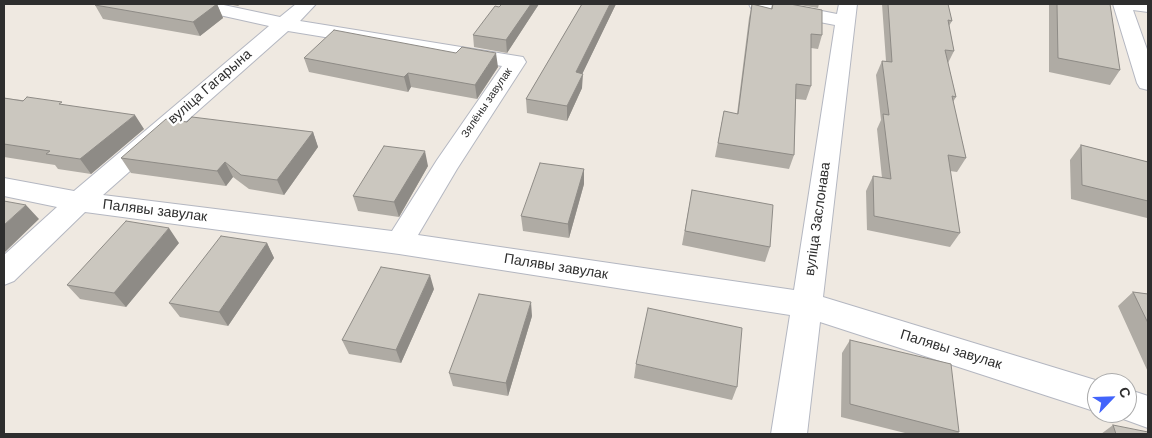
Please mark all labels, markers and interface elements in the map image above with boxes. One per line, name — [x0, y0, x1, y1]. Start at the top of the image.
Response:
street label: вуліца Гагарына — [165, 46, 255, 128]
street label: Зялёны завулак — [459, 66, 515, 140]
street label: вуліца Заслонава — [802, 161, 834, 277]
street label: Палявы завулак — [102, 196, 208, 226]
street label: Палявы завулак — [503, 250, 609, 284]
street label: Палявы завулак — [898, 327, 1004, 373]
north arrow — [1087, 373, 1137, 423]
text: С — [1115, 384, 1134, 400]

